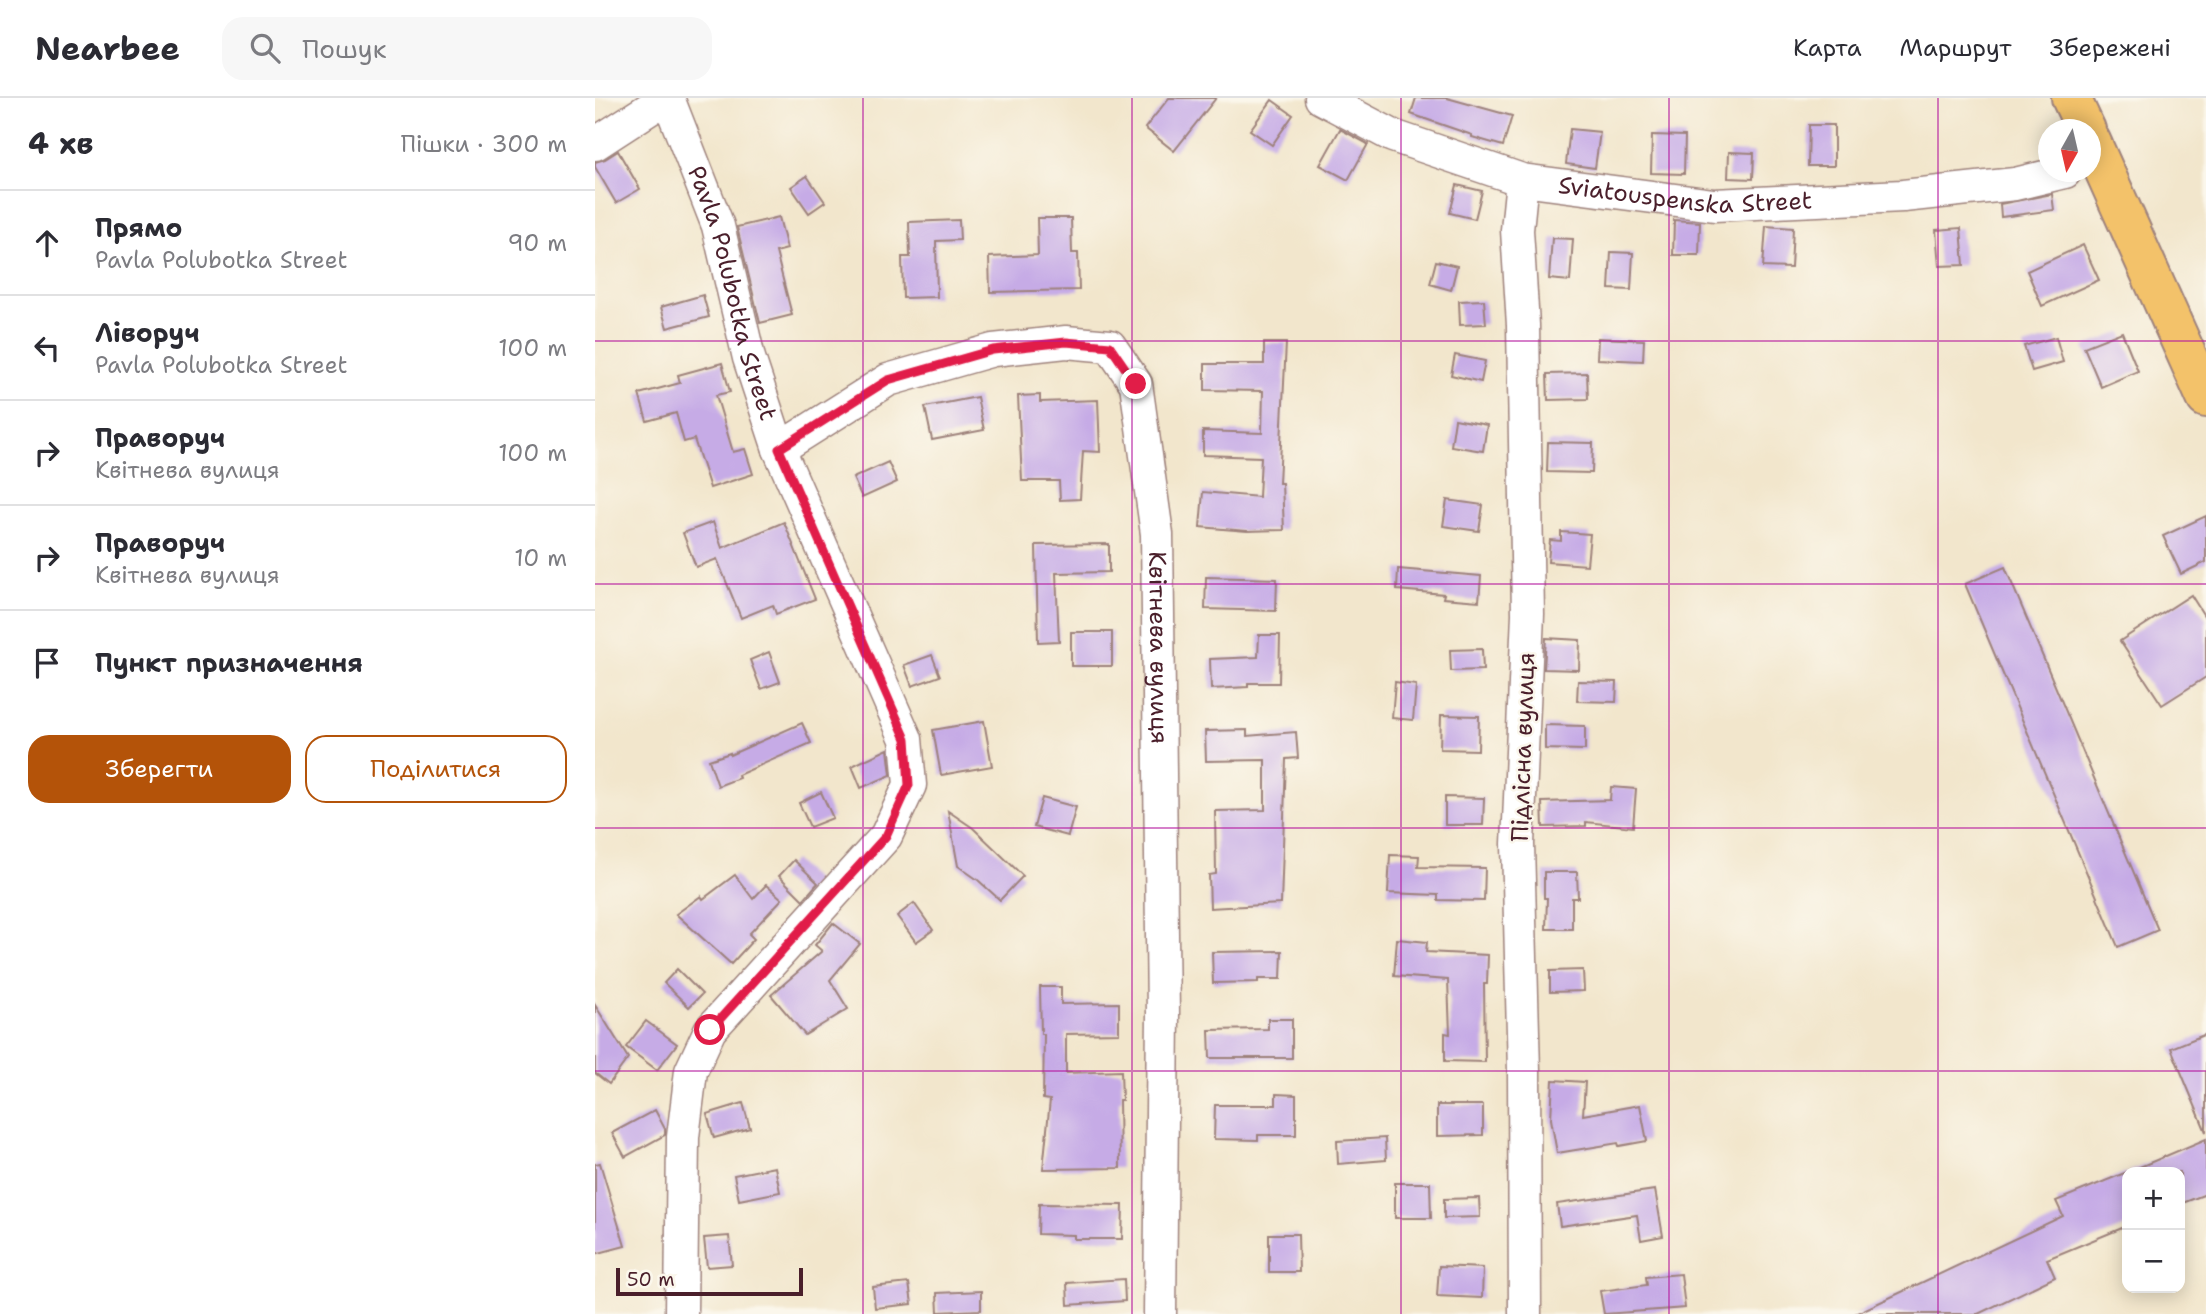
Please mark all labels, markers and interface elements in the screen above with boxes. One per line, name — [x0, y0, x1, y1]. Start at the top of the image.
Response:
search box — [222, 17, 712, 80]
text: Nearbee — [35, 26, 180, 71]
icon: search — [246, 29, 284, 67]
text: Пошук — [302, 31, 387, 66]
text: Карта — [1793, 32, 1862, 64]
text: Маршрут — [1900, 32, 2012, 64]
text: Збережені — [2050, 32, 2171, 64]
north arrow — [2038, 119, 2101, 182]
text: 4 хв — [28, 123, 93, 164]
text: Пішки · 300 m — [401, 129, 567, 159]
street label: Pavla Polubotka Street — [680, 161, 784, 425]
street label: Sviatouspenska Street — [1556, 169, 1813, 221]
text: Прямо — [95, 210, 183, 245]
icon: ahead — [28, 224, 66, 262]
text: 90 m — [507, 228, 567, 258]
text: Pavla Polubotka Street — [95, 245, 348, 275]
text: Ліворуч — [95, 315, 200, 350]
icon: left — [28, 329, 66, 367]
text: 100 m — [498, 333, 567, 363]
text: Pavla Polubotka Street — [95, 350, 348, 380]
route end — [1120, 368, 1151, 399]
text: Праворуч — [95, 420, 225, 455]
icon: right — [28, 434, 66, 472]
text: 100 m — [498, 438, 567, 468]
text: Квітнева вулиця — [95, 455, 280, 485]
text: Праворуч — [95, 525, 225, 560]
icon: right — [28, 539, 66, 577]
text: 10 m — [514, 543, 567, 573]
street label: Квітнева вулиця — [1141, 551, 1176, 744]
text: Квітнева вулиця — [95, 560, 280, 590]
icon: arrive — [28, 644, 66, 682]
text: Пункт призначення — [95, 645, 363, 680]
street label: Підлісна вулиця — [1504, 652, 1542, 842]
button: Зберегти — [28, 735, 291, 803]
button: Поділитися — [305, 735, 567, 803]
route start — [694, 1014, 725, 1045]
map controls — [2122, 1167, 2185, 1293]
button: + — [2122, 1167, 2185, 1230]
button: − — [2122, 1230, 2185, 1293]
scale bar — [616, 1265, 803, 1297]
text: 50 m — [627, 1267, 675, 1292]

